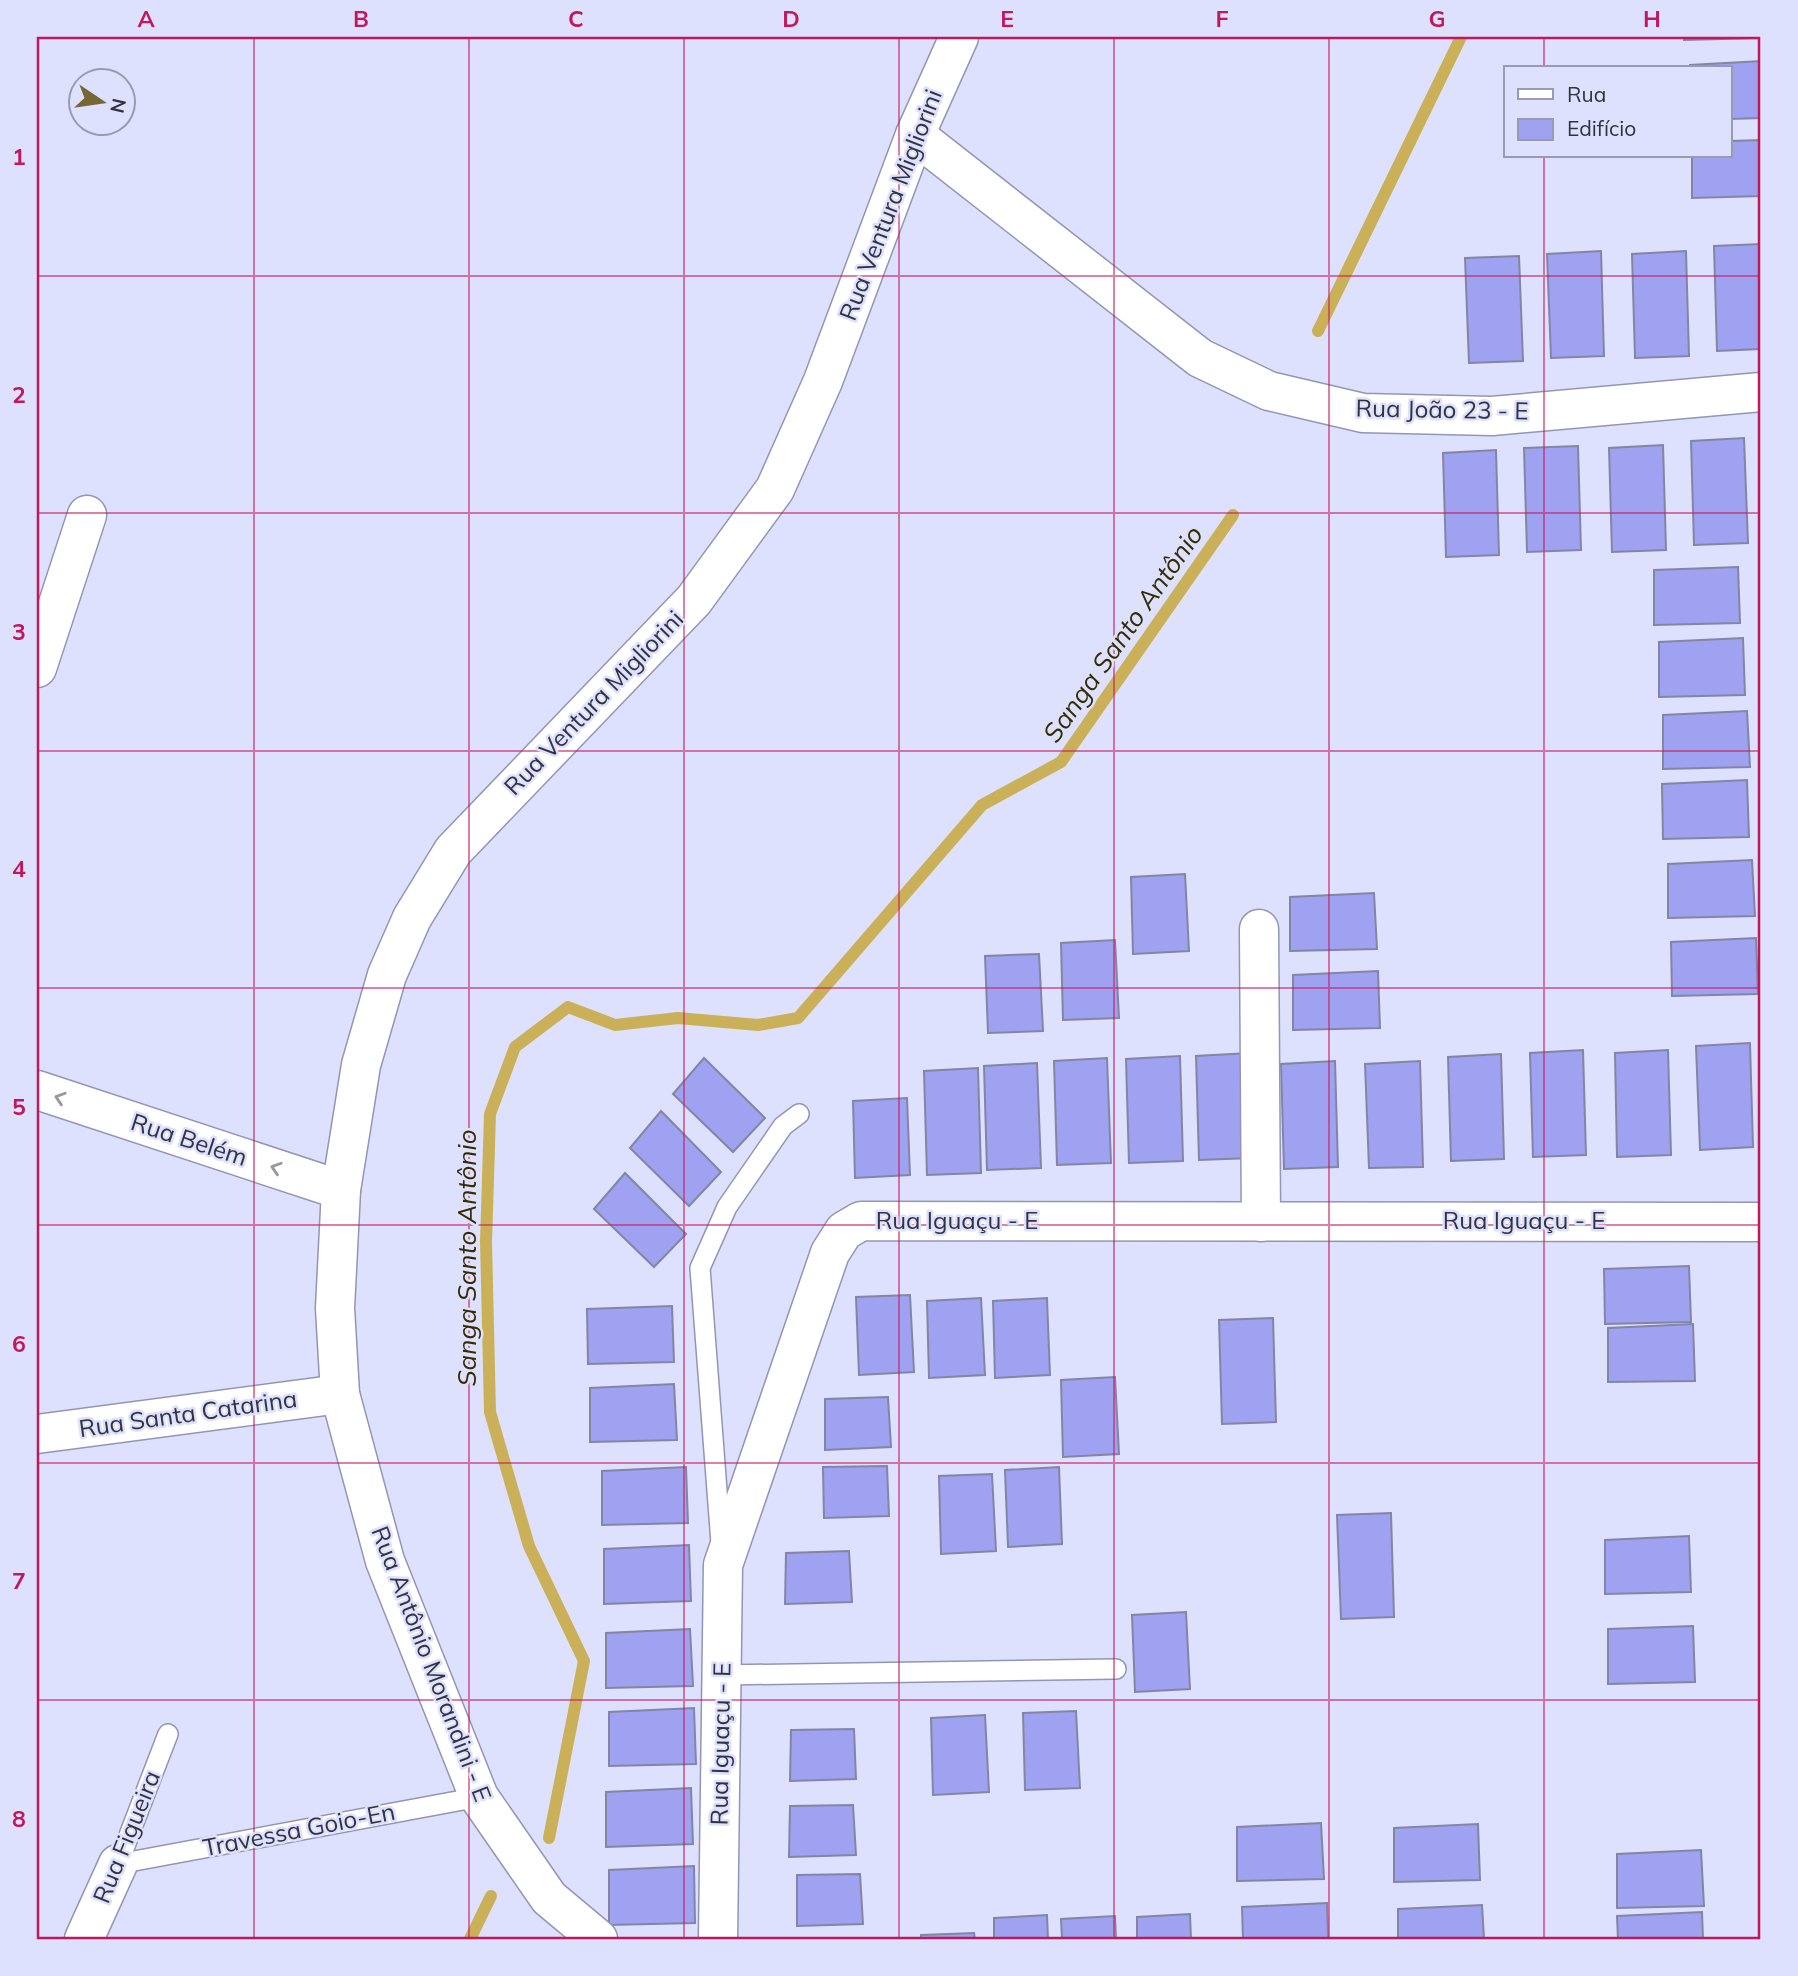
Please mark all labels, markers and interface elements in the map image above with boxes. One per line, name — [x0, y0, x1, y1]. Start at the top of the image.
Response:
text: A — [137, 4, 155, 33]
text: B — [353, 4, 369, 33]
text: C — [568, 4, 584, 33]
text: D — [782, 4, 800, 33]
text: E — [1000, 4, 1014, 33]
text: F — [1215, 4, 1229, 33]
text: G — [1428, 4, 1446, 33]
text: H — [1643, 4, 1661, 33]
north arrow — [66, 66, 136, 136]
legend — [1504, 66, 1731, 158]
text: Rua — [1567, 81, 1606, 107]
street label: Rua Ventura Migliorini — [832, 85, 948, 324]
text: N — [105, 96, 132, 116]
text: Edifício — [1567, 115, 1636, 141]
text: 1 — [12, 142, 26, 171]
text: 2 — [12, 380, 26, 409]
street label: Rua João 23 - E — [1355, 392, 1529, 426]
water label: Sanga Santo Antônio — [1035, 519, 1210, 749]
street label: Rua Ventura Migliorini — [497, 604, 689, 801]
text: 3 — [12, 617, 26, 646]
text: 4 — [12, 854, 26, 883]
one-way arrow — [54, 1091, 66, 1106]
text: 5 — [12, 1092, 26, 1121]
street label: Rua Belém — [127, 1106, 251, 1172]
water label: Sanga Santo Antônio — [450, 1129, 483, 1387]
one-way arrow — [270, 1162, 282, 1177]
street label: Rua Iguaçu - E — [876, 1205, 1038, 1235]
street label: Rua Iguaçu - E — [1443, 1205, 1605, 1235]
text: 6 — [12, 1329, 26, 1358]
street label: Rua Santa Catarina — [77, 1383, 299, 1443]
street label: Rua Antônio Morandini - E — [365, 1522, 498, 1806]
text: 7 — [12, 1566, 26, 1595]
street label: Rua Iguaçu - E — [704, 1662, 736, 1826]
street label: Rua Figueira — [86, 1766, 166, 1907]
street label: Travessa Goio-En — [200, 1796, 397, 1862]
text: 8 — [12, 1804, 26, 1833]

